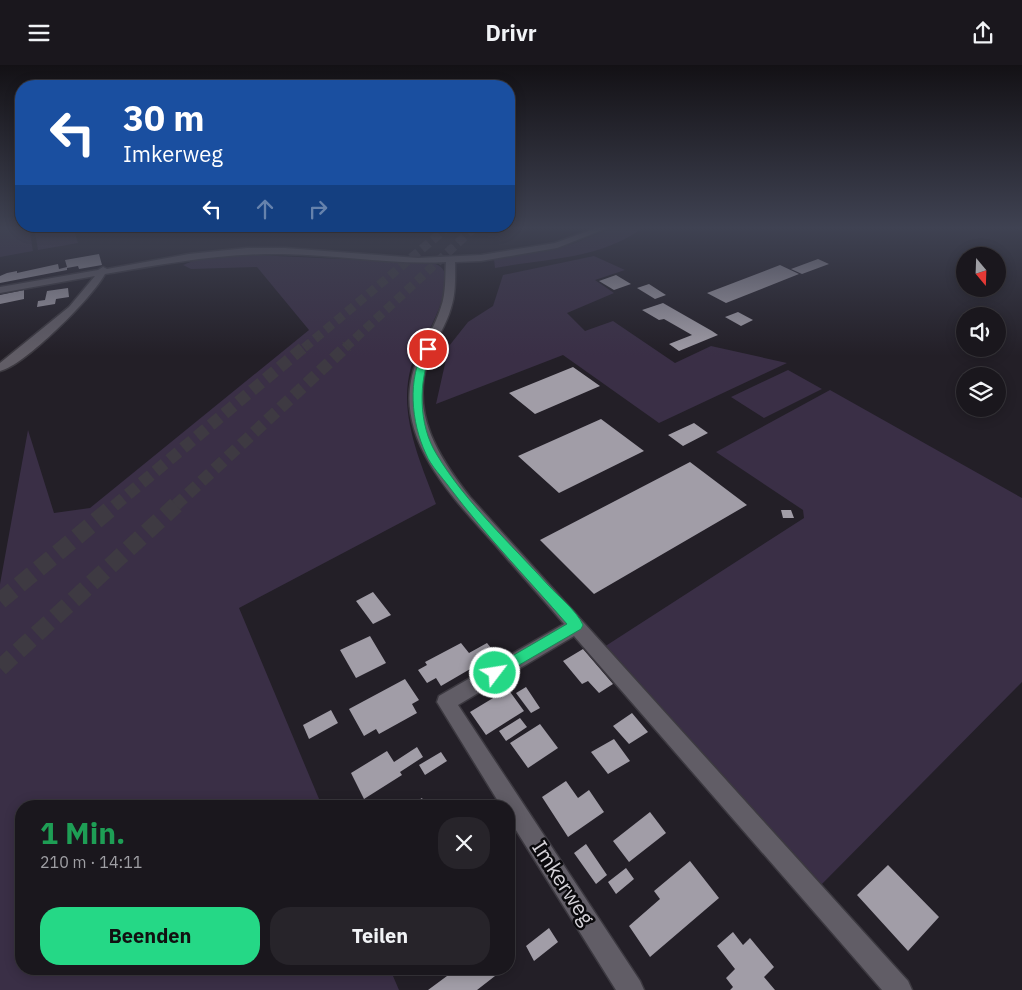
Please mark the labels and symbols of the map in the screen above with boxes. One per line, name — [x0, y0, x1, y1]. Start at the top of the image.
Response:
north arrow — [956, 247, 1006, 297]
pin — [407, 328, 449, 370]
position arrow — [468, 646, 520, 698]
street label: Imkerweg — [526, 835, 602, 930]

